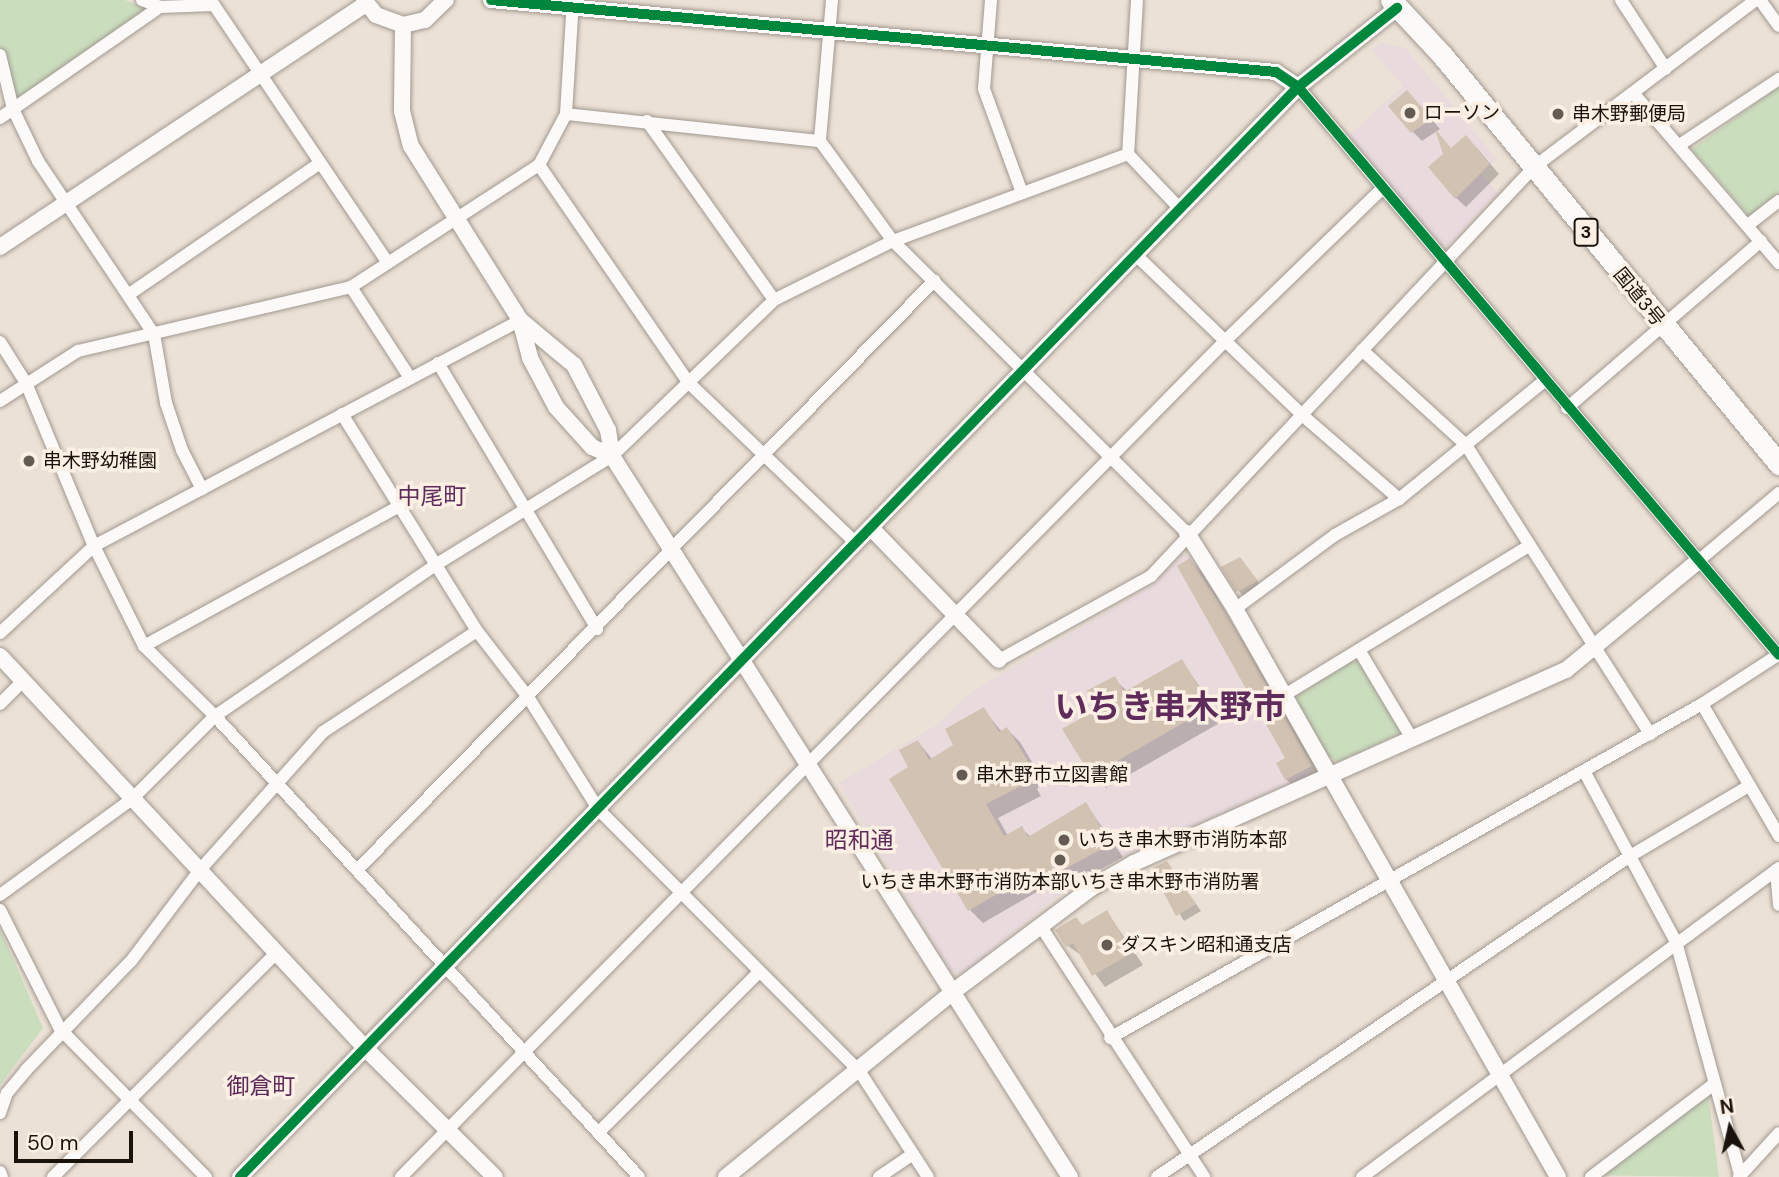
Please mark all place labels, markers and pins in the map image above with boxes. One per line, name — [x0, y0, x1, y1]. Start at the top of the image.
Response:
place label: ローソン — [1424, 102, 1500, 124]
place label: 串木野郵便局 — [1572, 103, 1686, 125]
marker: ローソン — [1402, 105, 1418, 121]
marker: 串木野郵便局 — [1550, 106, 1566, 122]
place label: 串木野幼稚園 — [43, 450, 157, 472]
marker: 串木野幼稚園 — [21, 453, 37, 469]
place label: 串木野市立図書館 — [976, 764, 1128, 786]
marker: 串木野市立図書館 — [954, 767, 970, 783]
place label: いちき串木野市消防本部 — [1078, 829, 1287, 851]
marker: いちき串木野市消防本部 — [1056, 832, 1072, 848]
marker: いちき串木野市消防本部いちき串木野市消防署 — [1052, 852, 1068, 868]
place label: いちき串木野市消防本部いちき串木野市消防署 — [861, 871, 1259, 893]
place label: ダスキン昭和通支店 — [1121, 934, 1292, 956]
marker: ダスキン昭和通支店 — [1099, 937, 1115, 953]

